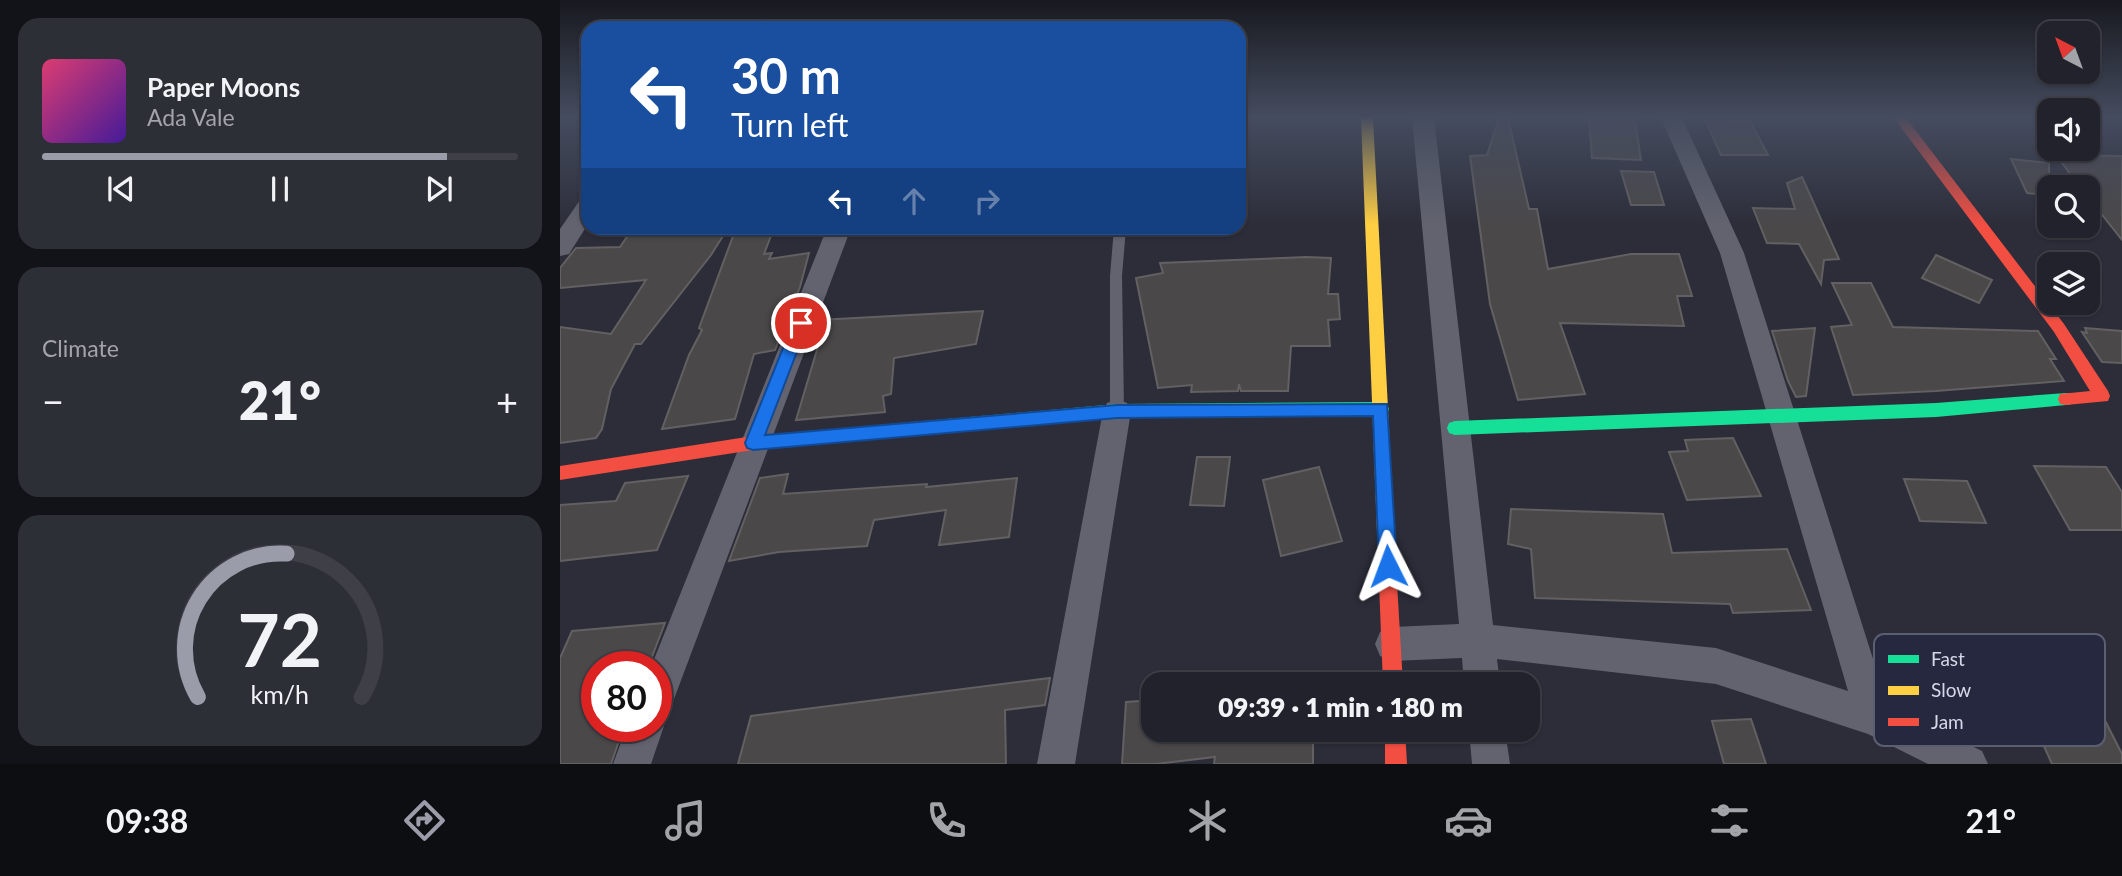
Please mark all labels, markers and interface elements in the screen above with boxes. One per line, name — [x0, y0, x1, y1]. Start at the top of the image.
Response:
north arrow — [2037, 21, 2100, 84]
map controls — [2037, 21, 2100, 315]
text: 30 m — [731, 46, 841, 104]
icon: left — [616, 49, 707, 140]
text: Paper Moons — [147, 71, 300, 103]
button: sound — [2037, 98, 2100, 161]
text: Ada Vale — [147, 103, 235, 131]
text: Turn left — [731, 105, 848, 144]
icon: previous — [102, 170, 140, 208]
icon: pause — [261, 170, 299, 208]
icon: next — [420, 170, 458, 208]
button: search — [2037, 175, 2100, 238]
icon: left — [822, 182, 860, 220]
icon: ahead — [895, 182, 933, 220]
icon: right — [968, 182, 1006, 220]
button: layers — [2037, 252, 2100, 315]
pin — [771, 293, 831, 353]
icon: arrive — [782, 304, 820, 342]
text: Climate — [42, 334, 119, 362]
text: 21° — [239, 369, 321, 431]
text: − — [42, 378, 64, 424]
text: + — [496, 378, 518, 424]
position arrow — [1351, 529, 1425, 603]
text: 72 — [238, 595, 322, 683]
legend — [1874, 634, 2105, 746]
text: Fast — [1931, 647, 1965, 670]
speed limit sign: 80 — [581, 651, 672, 742]
text: km/h — [251, 678, 309, 708]
text: Slow — [1931, 678, 1971, 701]
text: 09:39 · 1 min · 180 m — [1218, 691, 1463, 723]
text: Jam — [1931, 710, 1964, 733]
icon: directions — [400, 796, 449, 845]
icon: music — [661, 796, 710, 845]
icon: phone — [922, 796, 971, 845]
icon: climate — [1183, 796, 1232, 845]
icon: car — [1444, 796, 1493, 845]
icon: filters — [1705, 796, 1754, 845]
text: 09:38 — [106, 801, 188, 840]
text: 21° — [1966, 801, 2016, 840]

